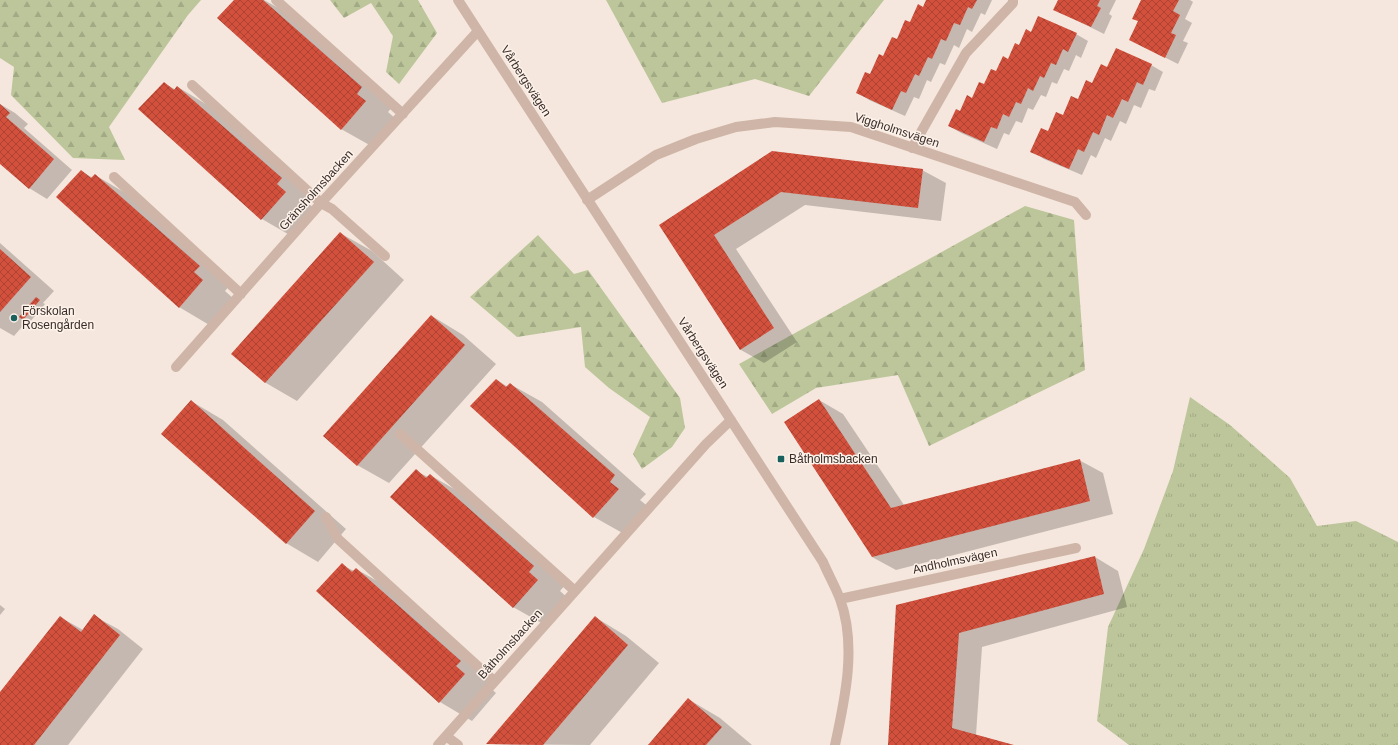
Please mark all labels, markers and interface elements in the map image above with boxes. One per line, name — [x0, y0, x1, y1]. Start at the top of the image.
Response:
street label: Vårbergsvägen — [498, 43, 554, 119]
street label: Viggholmsvägen — [853, 110, 941, 150]
street label: Gränsholmsbacken — [276, 147, 356, 233]
place label: Förskolan Rosengården — [22, 304, 94, 332]
marker: Förskolan Rosengården — [9, 313, 19, 323]
street label: Vårbergsvägen — [675, 315, 731, 391]
place label: Båtholmsbacken — [789, 452, 878, 466]
marker: Båtholmsbacken — [776, 454, 786, 464]
street label: Andholmsvägen — [911, 545, 999, 577]
street label: Båtholmsbacken — [475, 606, 545, 682]

